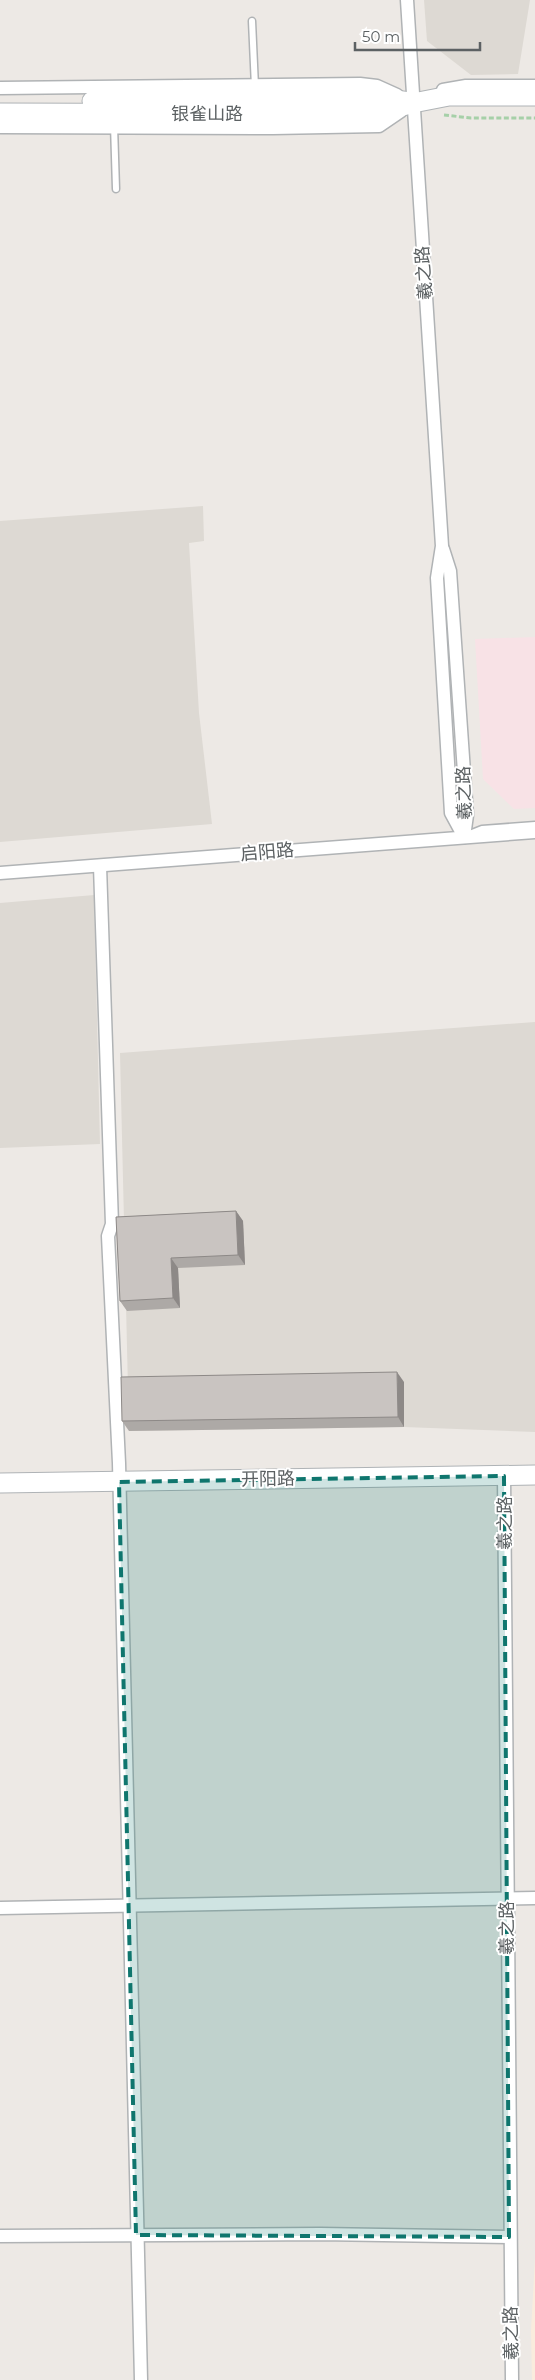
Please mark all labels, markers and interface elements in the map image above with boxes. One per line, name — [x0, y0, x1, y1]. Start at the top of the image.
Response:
scale bar — [355, 20, 480, 52]
text: 50 m — [362, 27, 400, 46]
street label: 银雀山路 — [171, 103, 243, 125]
street label: 羲之路 — [411, 245, 437, 301]
street label: 羲之路 — [452, 766, 476, 820]
street label: 启阳路 — [239, 839, 295, 865]
street label: 开阳路 — [241, 1468, 295, 1490]
street label: 羲之路 — [494, 1496, 516, 1550]
street label: 羲之路 — [496, 1901, 518, 1955]
street label: 羲之路 — [500, 2306, 522, 2360]

